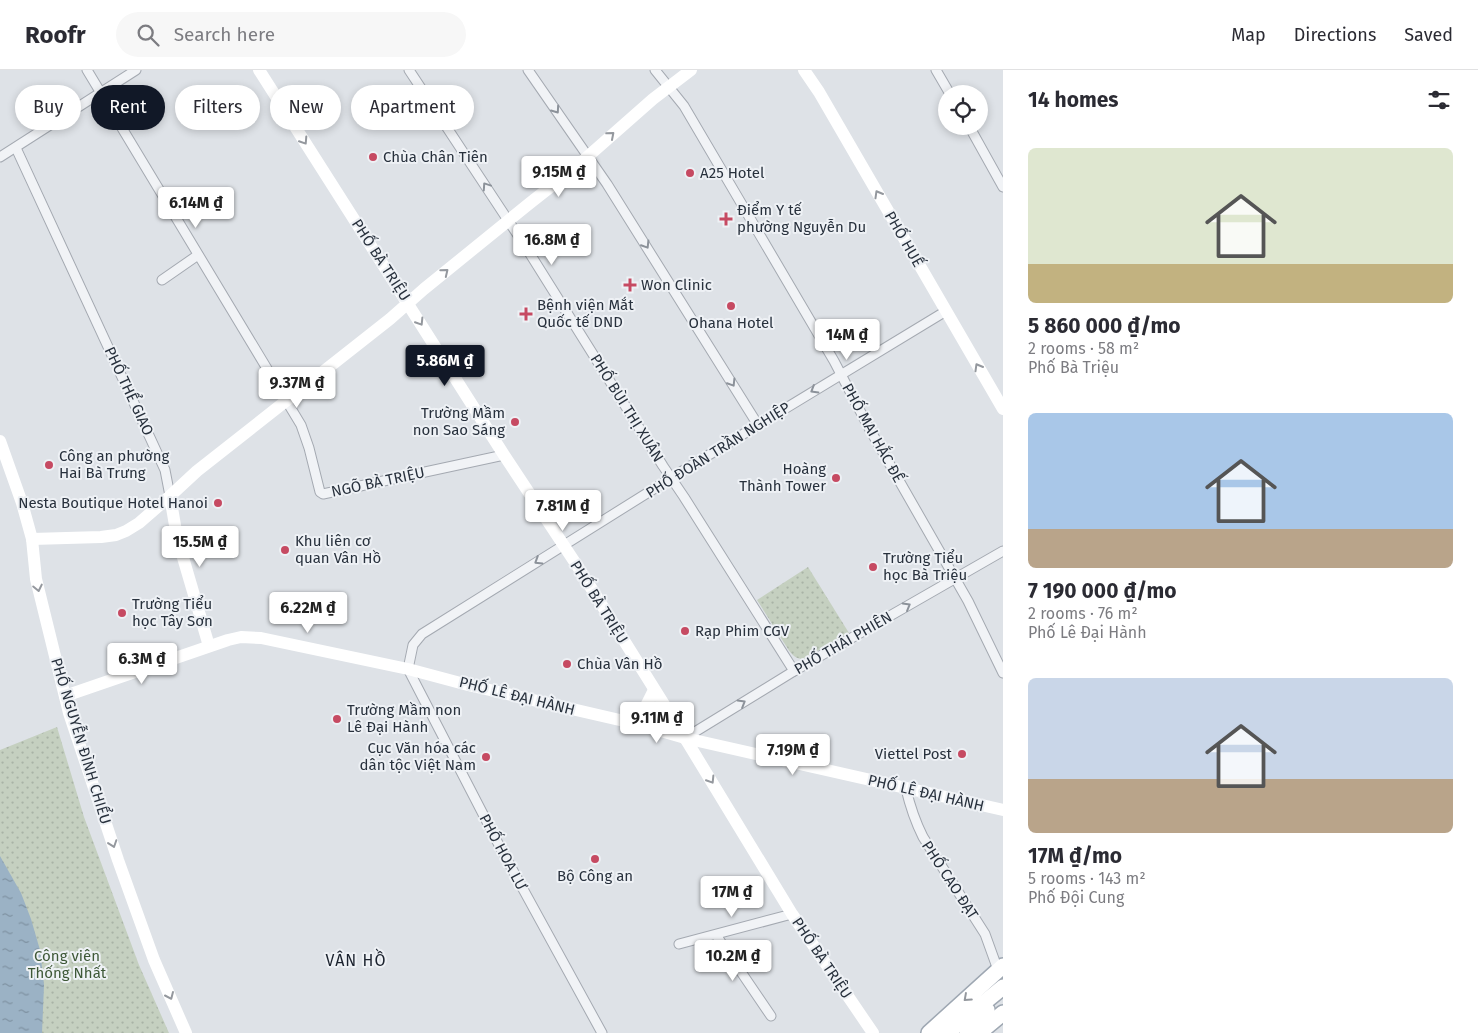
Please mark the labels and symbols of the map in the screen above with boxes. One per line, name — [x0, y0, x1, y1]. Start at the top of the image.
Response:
one-way arrow — [550, 104, 559, 114]
one-way arrow — [606, 132, 615, 141]
one-way arrow — [298, 135, 308, 144]
place label: Chùa Chân Tiên — [383, 148, 488, 166]
marker: Chùa Chân Tiên — [367, 151, 379, 163]
pin: 9.15M ₫ — [513, 156, 605, 198]
place label: A25 Hotel — [700, 164, 765, 182]
marker: A25 Hotel — [684, 167, 696, 179]
one-way arrow — [483, 182, 492, 191]
pin: 6.14M ₫ — [150, 186, 242, 229]
one-way arrow — [874, 190, 884, 199]
place label: Điểm Y tế phường Nguyễn Du — [737, 201, 866, 236]
street label: PHỐ HUẾ — [881, 207, 929, 271]
marker: Điểm Y tế phường Nguyễn Du — [719, 212, 733, 226]
street label: PHỐ BÀ TRIỆU — [348, 215, 416, 304]
pin: 16.8M ₫ — [506, 224, 598, 266]
one-way arrow — [640, 240, 649, 249]
one-way arrow — [439, 269, 448, 277]
place label: Won Clinic — [641, 276, 712, 294]
marker: Won Clinic — [623, 278, 637, 292]
place label: Bệnh viện Mắt Quốc tế DND — [537, 296, 634, 331]
marker: Ohana Hotel — [725, 300, 737, 312]
marker: Bệnh viện Mắt Quốc tế DND — [519, 307, 533, 321]
place label: Ohana Hotel — [689, 314, 774, 332]
one-way arrow — [413, 316, 423, 325]
pin: 14M ₫ — [812, 318, 882, 361]
street label: PHỐ THỂ GIAO — [101, 343, 159, 438]
pin: 5.86M ₫ — [399, 344, 491, 387]
street label: PHỐ BÙI THỊ XUÂN — [587, 350, 669, 465]
one-way arrow — [975, 363, 985, 372]
pin: 9.37M ₫ — [251, 366, 343, 409]
one-way arrow — [726, 378, 735, 387]
street label: PHỐ MAI HẮC ĐẾ — [838, 379, 910, 487]
one-way arrow — [811, 384, 820, 394]
street label: PHỐ ĐOÀN TRẦN NGHIỆP — [641, 396, 794, 502]
place label: Trường Mầm non Sao Sáng — [413, 404, 505, 439]
marker: Trường Mầm non Sao Sáng — [509, 416, 521, 428]
place label: Công an phường Hai Bà Trưng — [59, 447, 169, 482]
marker: Công an phường Hai Bà Trưng — [43, 459, 55, 471]
place label: Hoàng Thành Tower — [739, 460, 826, 495]
street label: NGÕ BÀ TRIỆU — [330, 463, 426, 501]
marker: Hoàng Thành Tower — [830, 472, 842, 484]
pin: 7.81M ₫ — [517, 490, 609, 532]
place label: Nesta Boutique Hotel Hanoi — [18, 494, 208, 512]
marker: Nesta Boutique Hotel Hanoi — [212, 497, 224, 509]
pin: 15.5M ₫ — [154, 526, 246, 568]
place label: Khu liên cơ quan Vân Hồ — [295, 532, 381, 567]
marker: Khu liên cơ quan Vân Hồ — [279, 544, 291, 556]
place label: Trường Tiểu học Bà Triệu — [883, 549, 967, 584]
one-way arrow — [534, 555, 543, 564]
street label: PHỐ BÀ TRIỆU — [566, 556, 633, 647]
marker: Trường Tiểu học Bà Triệu — [867, 561, 879, 573]
one-way arrow — [32, 583, 43, 592]
pin: 6.22M ₫ — [262, 592, 354, 634]
place label: Trường Tiểu học Tây Sơn — [132, 595, 213, 630]
one-way arrow — [902, 603, 911, 613]
street label: PHỐ THÁI PHIÊN — [790, 606, 895, 678]
marker: Trường Tiểu học Tây Sơn — [116, 607, 128, 619]
place label: Rạp Phim CGV — [695, 622, 790, 640]
marker: Rạp Phim CGV — [679, 625, 691, 637]
pin: 6.3M ₫ — [101, 642, 183, 685]
street label: PHỐ NGUYỄN ĐÌNH CHIỂU — [47, 655, 117, 826]
place label: Chùa Vân Hồ — [577, 655, 663, 673]
marker: Chùa Vân Hồ — [561, 658, 573, 670]
street label: PHỐ LÊ ĐẠI HÀNH — [457, 671, 577, 719]
one-way arrow — [736, 700, 745, 710]
place label: Trường Mầm non Lê Đại Hành — [347, 701, 461, 736]
pin: 9.11M ₫ — [611, 702, 703, 744]
marker: Trường Mầm non Lê Đại Hành — [331, 713, 343, 725]
pin: 7.19M ₫ — [747, 734, 839, 776]
place label: Cục Văn hóa các dân tộc Việt Nam — [360, 739, 476, 774]
place label: Viettel Post — [875, 745, 953, 763]
marker: Viettel Post — [956, 748, 968, 760]
marker: Cục Văn hóa các dân tộc Việt Nam — [480, 751, 492, 763]
street label: PHỐ LÊ ĐẠI HÀNH — [866, 769, 986, 815]
one-way arrow — [705, 774, 714, 783]
street label: PHỐ HOA LƯ — [475, 810, 533, 894]
street label: PHỐ CAO ĐẠT — [918, 836, 984, 923]
one-way arrow — [107, 840, 117, 848]
marker: Bộ Công an — [589, 853, 601, 865]
place label: Bộ Công an — [557, 867, 633, 885]
pin: 17M ₫ — [697, 876, 767, 918]
street label: PHỐ BÀ TRIỆU — [788, 913, 857, 1002]
pin: 10.2M ₫ — [687, 940, 779, 982]
park label: Công viên Thống Nhất — [28, 947, 107, 982]
district label: VÂN HỒ — [326, 948, 386, 970]
one-way arrow — [164, 991, 175, 1000]
one-way arrow — [963, 992, 972, 1001]

